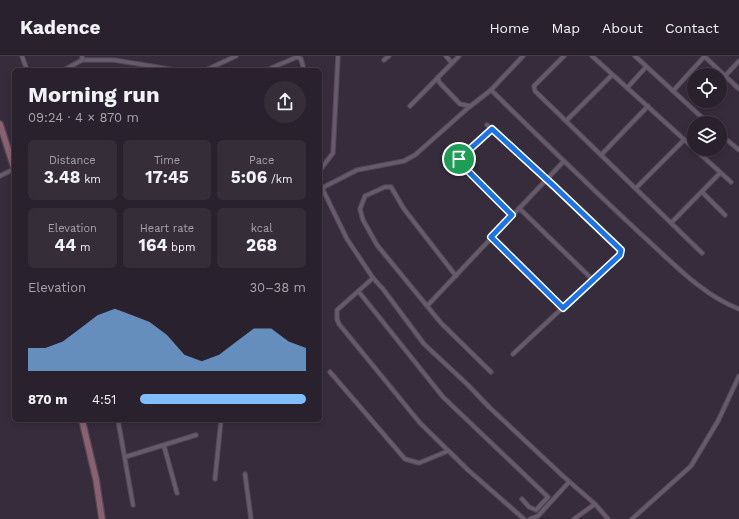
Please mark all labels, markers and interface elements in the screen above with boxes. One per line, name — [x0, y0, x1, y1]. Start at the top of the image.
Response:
text: Kadence — [20, 16, 100, 39]
text: Home — [489, 20, 529, 36]
text: Map — [551, 20, 580, 36]
text: About — [602, 20, 643, 36]
text: Contact — [665, 20, 719, 36]
map controls — [687, 68, 727, 156]
button: locate — [687, 68, 727, 108]
button: share — [264, 81, 306, 123]
text: Morning run — [28, 82, 160, 107]
text: 09:24 · 4 × 870 m — [28, 110, 139, 125]
button: layers — [687, 116, 727, 156]
pin — [442, 142, 476, 176]
icon: arrive — [448, 148, 470, 170]
text: Distance — [49, 154, 96, 167]
text: Time — [154, 154, 180, 167]
text: Pace — [249, 154, 274, 167]
text: 3.48 — [44, 167, 80, 187]
text: 17:45 — [145, 167, 189, 187]
text: 5:06 — [231, 167, 267, 187]
text: km — [80, 173, 101, 186]
text: /km — [267, 173, 293, 186]
text: Elevation — [48, 222, 97, 235]
text: Heart rate — [140, 222, 194, 235]
text: kcal — [251, 222, 273, 235]
text: 44 — [54, 235, 76, 255]
text: 164 — [139, 235, 167, 255]
text: 268 — [246, 235, 277, 255]
text: m — [76, 241, 90, 254]
text: bpm — [167, 241, 195, 254]
text: Elevation — [28, 280, 86, 295]
text: 30–38 m — [249, 280, 306, 295]
text: 870 m — [28, 392, 68, 407]
text: 4:51 — [92, 392, 116, 407]

